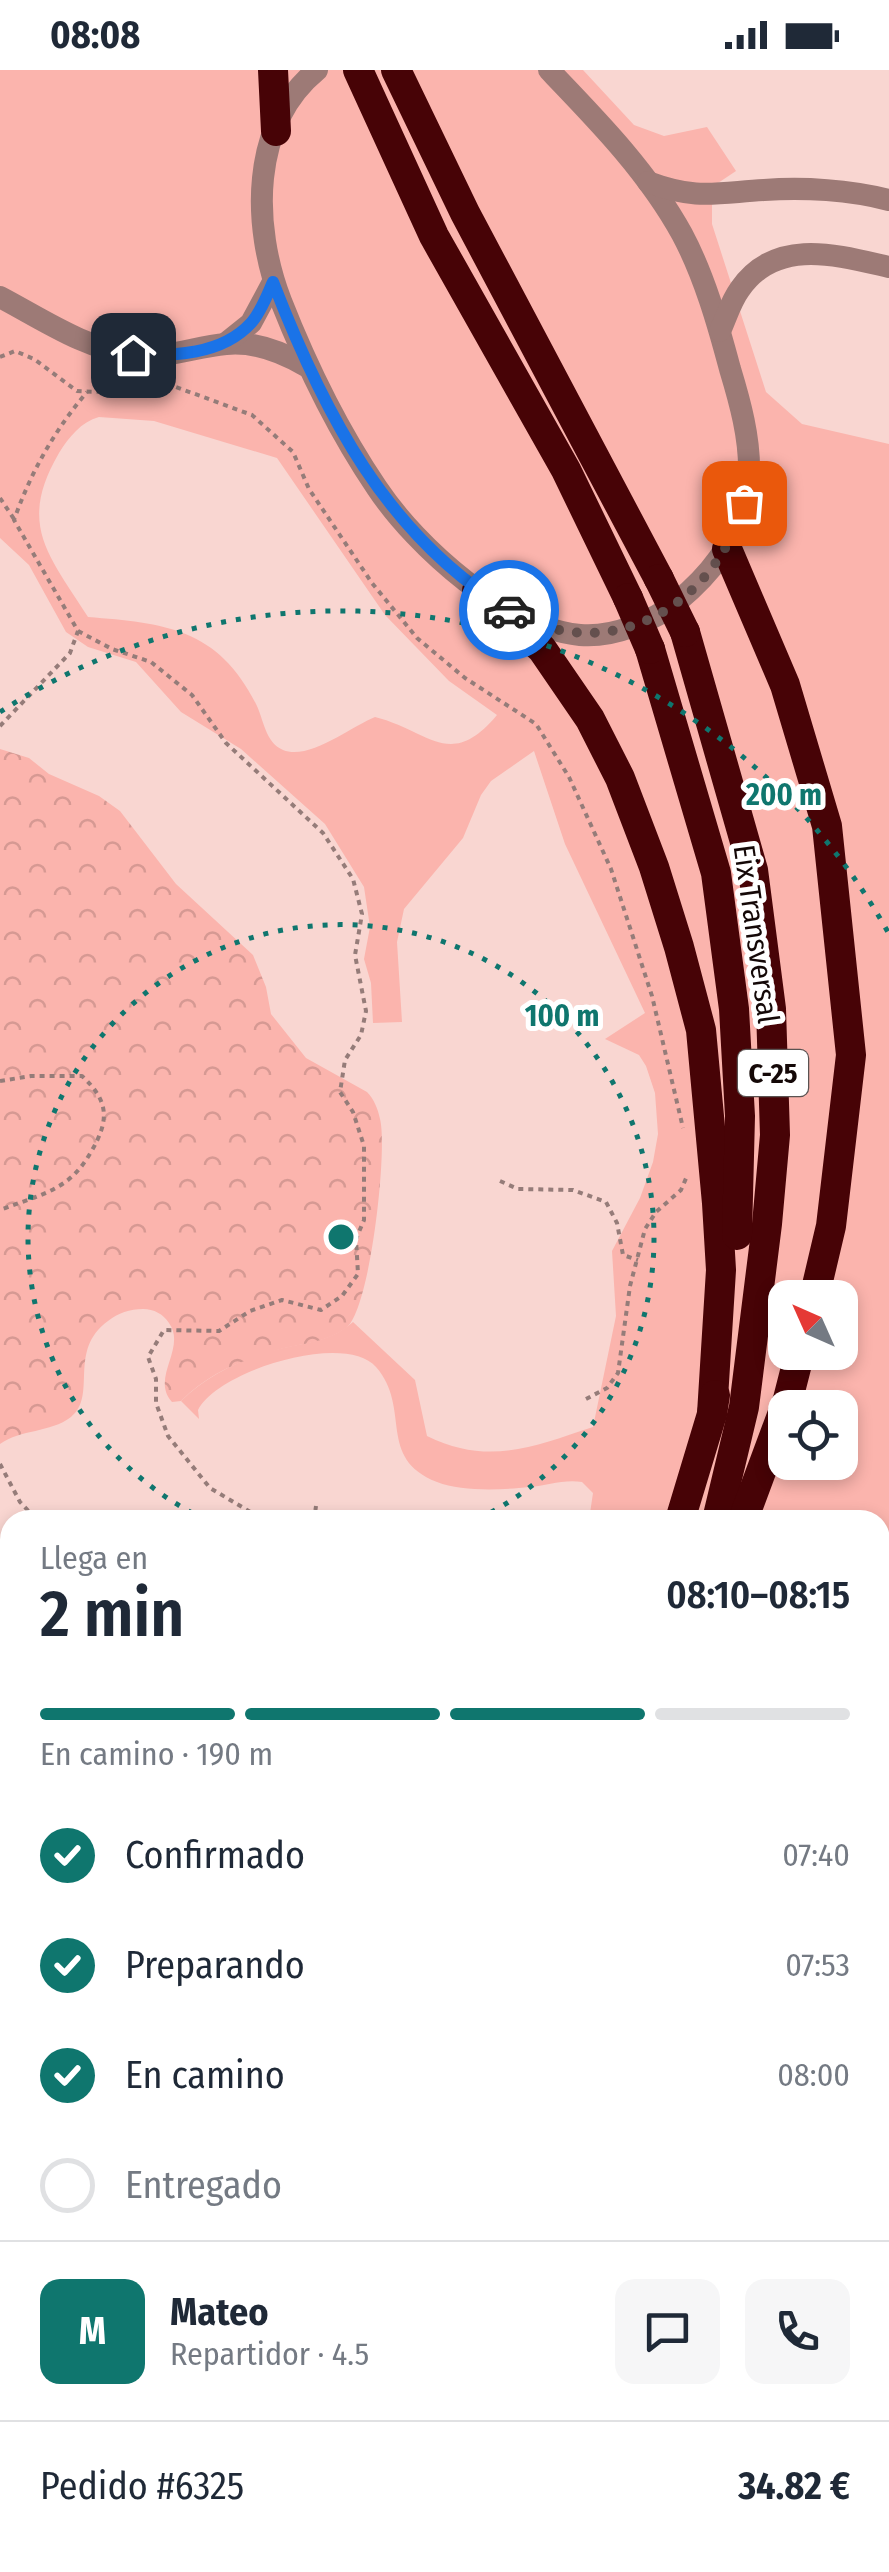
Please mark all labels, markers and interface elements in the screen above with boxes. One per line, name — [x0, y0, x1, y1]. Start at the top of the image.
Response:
text: 08:08 — [50, 12, 140, 58]
pin — [91, 313, 176, 398]
icon: home — [106, 328, 161, 383]
pin — [702, 461, 787, 546]
icon: bag — [717, 476, 772, 531]
courier — [459, 560, 559, 660]
icon: car — [482, 583, 537, 638]
text: 200 m — [745, 777, 822, 813]
street label: Eix Transversal — [726, 842, 786, 1026]
text: 100 m — [525, 998, 599, 1034]
road number: C-25 — [738, 1050, 808, 1096]
centre of rings — [323, 1219, 359, 1255]
north arrow — [768, 1280, 858, 1370]
map controls — [768, 1280, 858, 1480]
button: locate — [768, 1390, 858, 1480]
text: Llega en — [40, 1539, 148, 1577]
text: 08:10–08:15 — [666, 1572, 850, 1618]
text: 2 min — [40, 1575, 184, 1653]
text: En camino · 190 m — [40, 1735, 273, 1773]
icon: check — [40, 1828, 95, 1883]
text: Confirmado — [125, 1832, 305, 1878]
text: 07:40 — [782, 1836, 850, 1874]
icon: check — [40, 1938, 95, 1993]
text: Preparando — [125, 1942, 305, 1988]
text: 07:53 — [785, 1946, 850, 1984]
icon: check — [40, 2048, 95, 2103]
text: En camino — [125, 2052, 285, 2098]
text: 08:00 — [777, 2056, 850, 2094]
text: Entregado — [125, 2162, 282, 2208]
button: chat — [615, 2279, 720, 2384]
button: phone — [745, 2279, 850, 2384]
text: Mateo — [170, 2289, 269, 2335]
text: M — [79, 2308, 106, 2354]
text: Repartidor · 4.5 — [170, 2335, 369, 2373]
text: Pedido #6325 — [40, 2463, 244, 2509]
text: 34.82 € — [738, 2463, 850, 2509]

